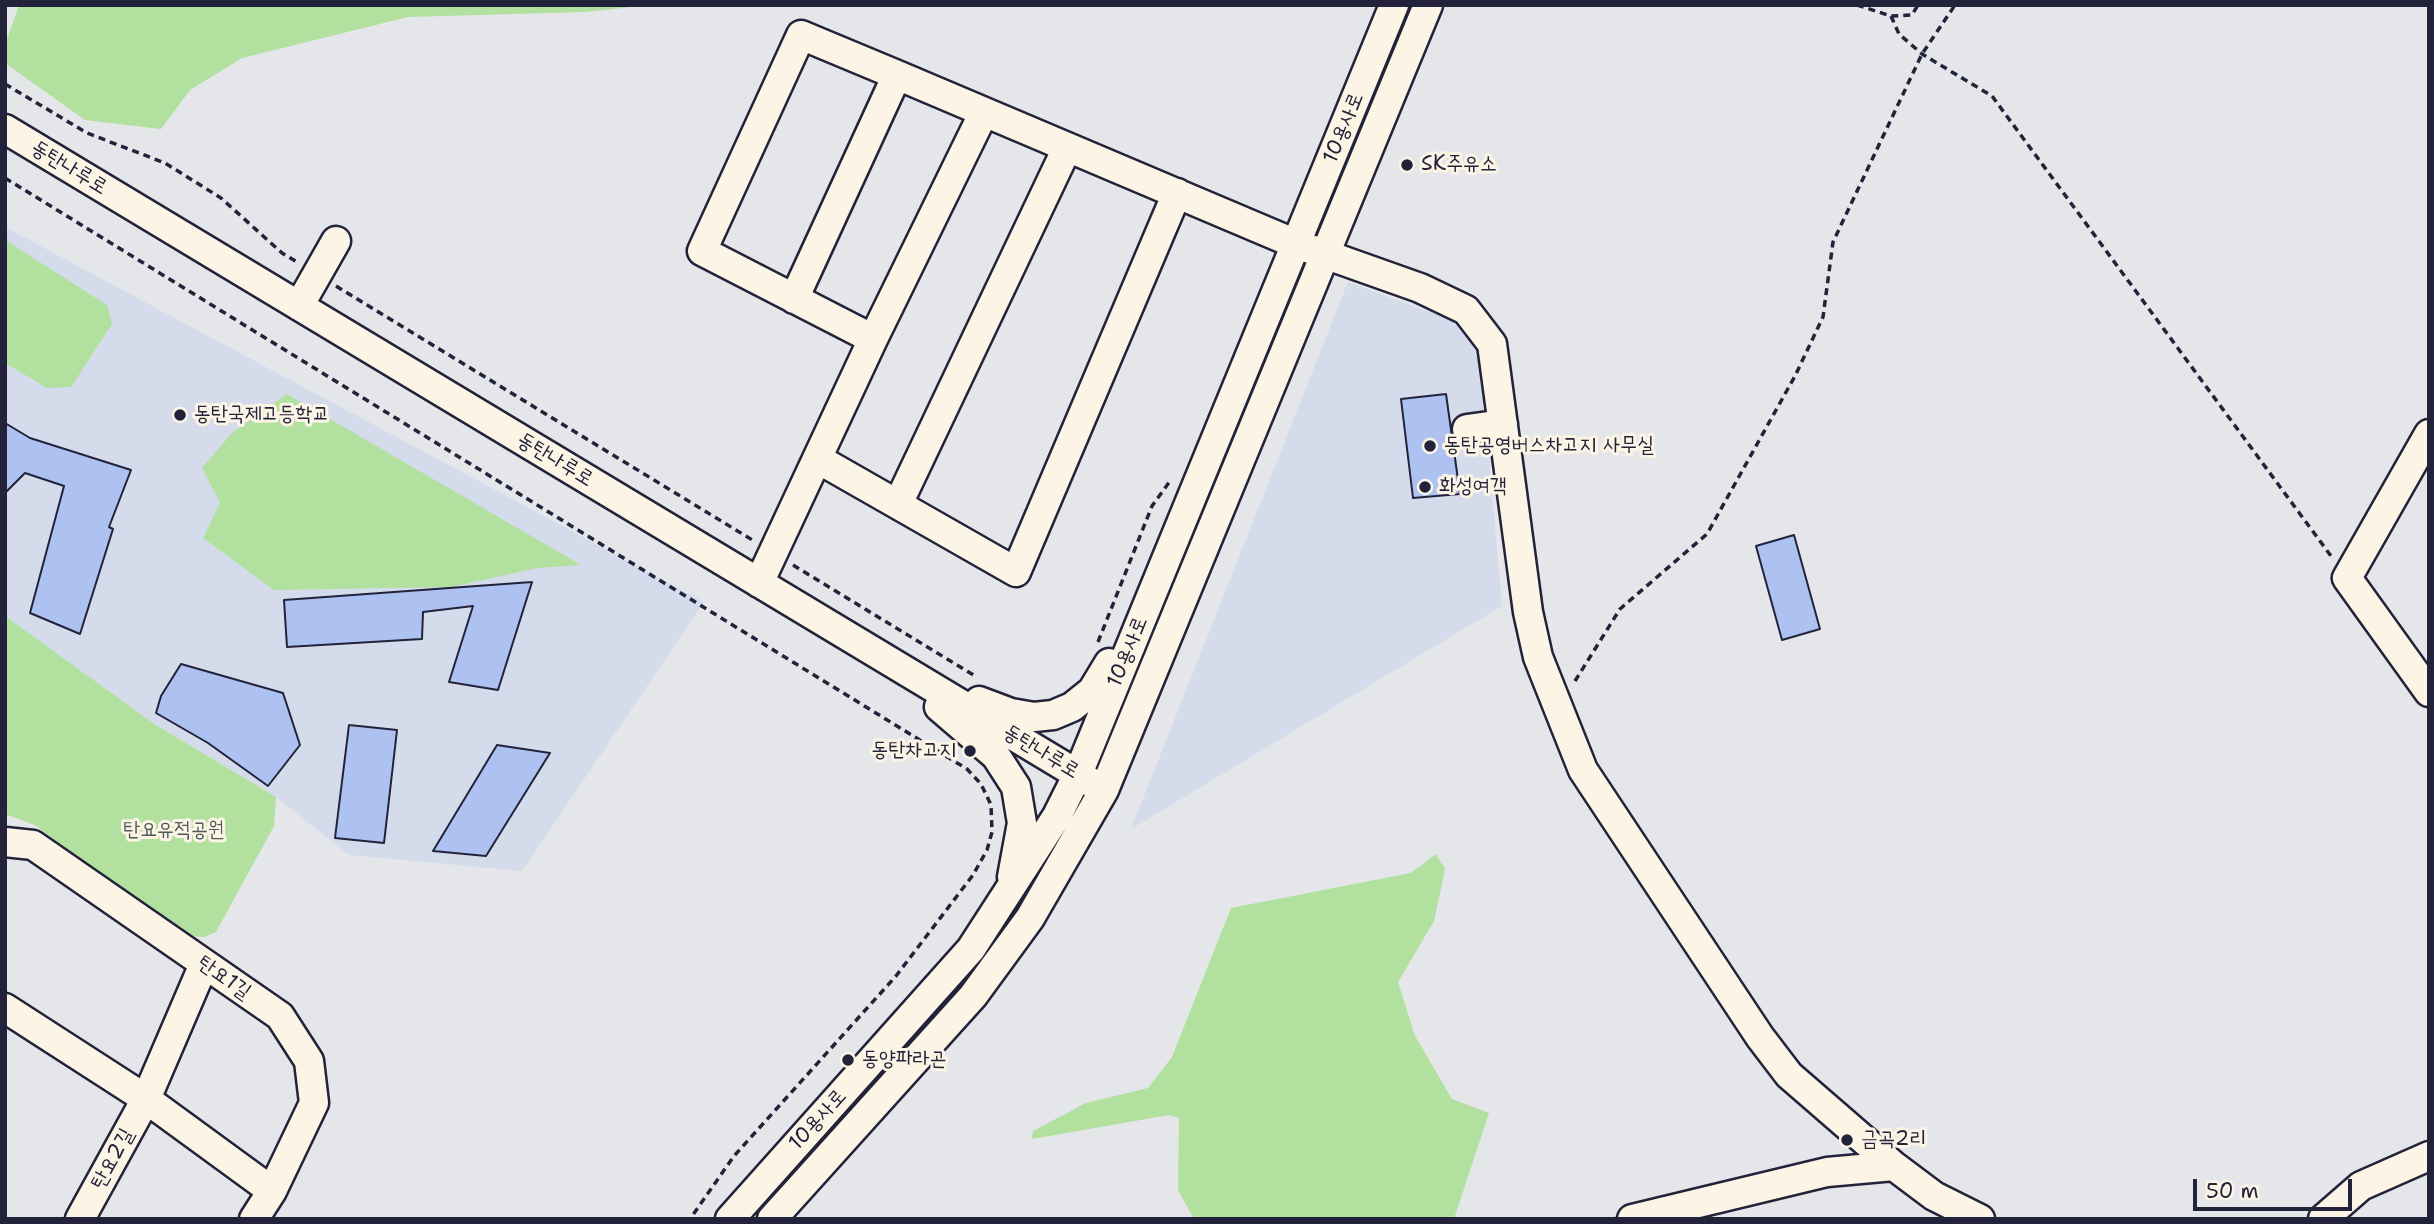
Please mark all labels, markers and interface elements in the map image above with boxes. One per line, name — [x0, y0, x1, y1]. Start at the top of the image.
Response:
street label: 10용사로 — [1319, 89, 1369, 167]
street label: 동탄나루로 — [26, 135, 112, 201]
place label: SK주유소 — [1421, 152, 1497, 178]
marker: SK주유소 — [1399, 157, 1415, 173]
place label: 동탄국제고등학교 — [194, 402, 329, 428]
marker: 동탄국제고등학교 — [172, 407, 188, 423]
street label: 동탄나루로 — [512, 427, 598, 493]
place label: 동탄공영버스차고지 사무실 — [1444, 433, 1654, 459]
marker: 동탄공영버스차고지 사무실 — [1422, 438, 1438, 454]
place label: 화성여객 — [1439, 474, 1507, 500]
marker: 화성여객 — [1417, 479, 1433, 495]
street label: 10용사로 — [1103, 613, 1153, 691]
street label: 동탄나루로 — [998, 719, 1084, 785]
place label: 동탄차고지 — [872, 738, 956, 764]
marker: 동탄차고지 — [962, 743, 978, 759]
park label: 탄요유적공원 — [123, 818, 225, 844]
street label: 탄요1길 — [192, 951, 256, 1005]
place label: 동양파라곤 — [862, 1047, 946, 1073]
marker: 동양파라곤 — [840, 1052, 856, 1068]
street label: 10용사로 — [784, 1084, 852, 1156]
street label: 탄요2길 — [86, 1124, 140, 1194]
place label: 금곡2리 — [1861, 1127, 1926, 1153]
marker: 금곡2리 — [1839, 1132, 1855, 1148]
scale bar — [2196, 1164, 2355, 1208]
text: 50 m — [2206, 1177, 2259, 1205]

